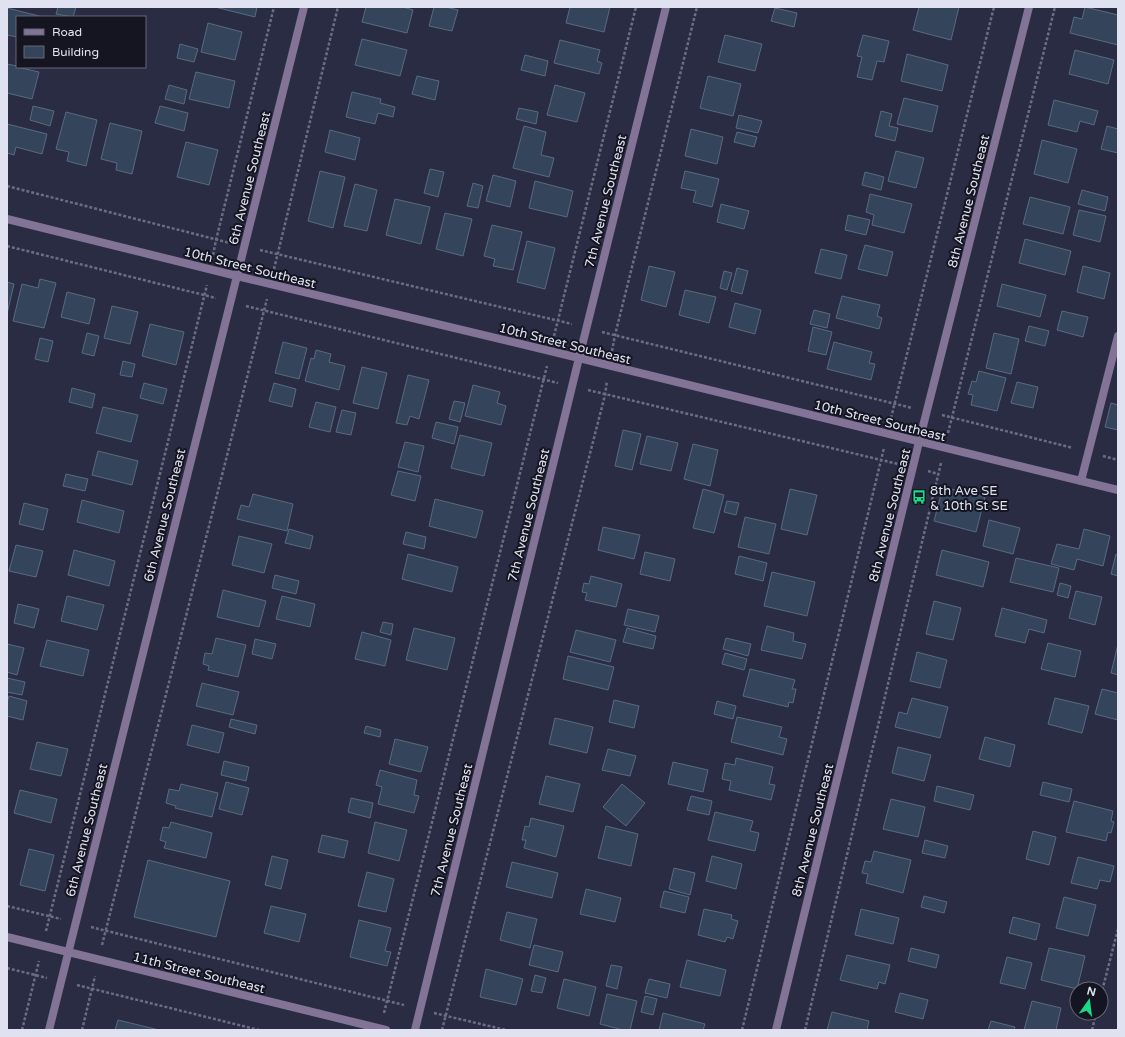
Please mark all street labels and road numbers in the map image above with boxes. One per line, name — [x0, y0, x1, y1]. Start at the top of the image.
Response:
street label: 6th Avenue Southeast — [226, 110, 274, 247]
street label: 7th Avenue Southeast — [582, 133, 630, 270]
street label: 8th Avenue Southeast — [945, 133, 993, 270]
street label: 10th Street Southeast — [182, 244, 318, 292]
street label: 10th Street Southeast — [497, 320, 633, 368]
street label: 10th Street Southeast — [812, 397, 948, 445]
street label: 6th Avenue Southeast — [141, 447, 189, 584]
street label: 7th Avenue Southeast — [505, 447, 553, 584]
street label: 8th Avenue Southeast — [866, 447, 914, 584]
street label: 6th Avenue Southeast — [63, 762, 111, 899]
street label: 7th Avenue Southeast — [428, 762, 476, 899]
street label: 8th Avenue Southeast — [789, 762, 837, 899]
street label: 11th Street Southeast — [131, 949, 267, 997]

